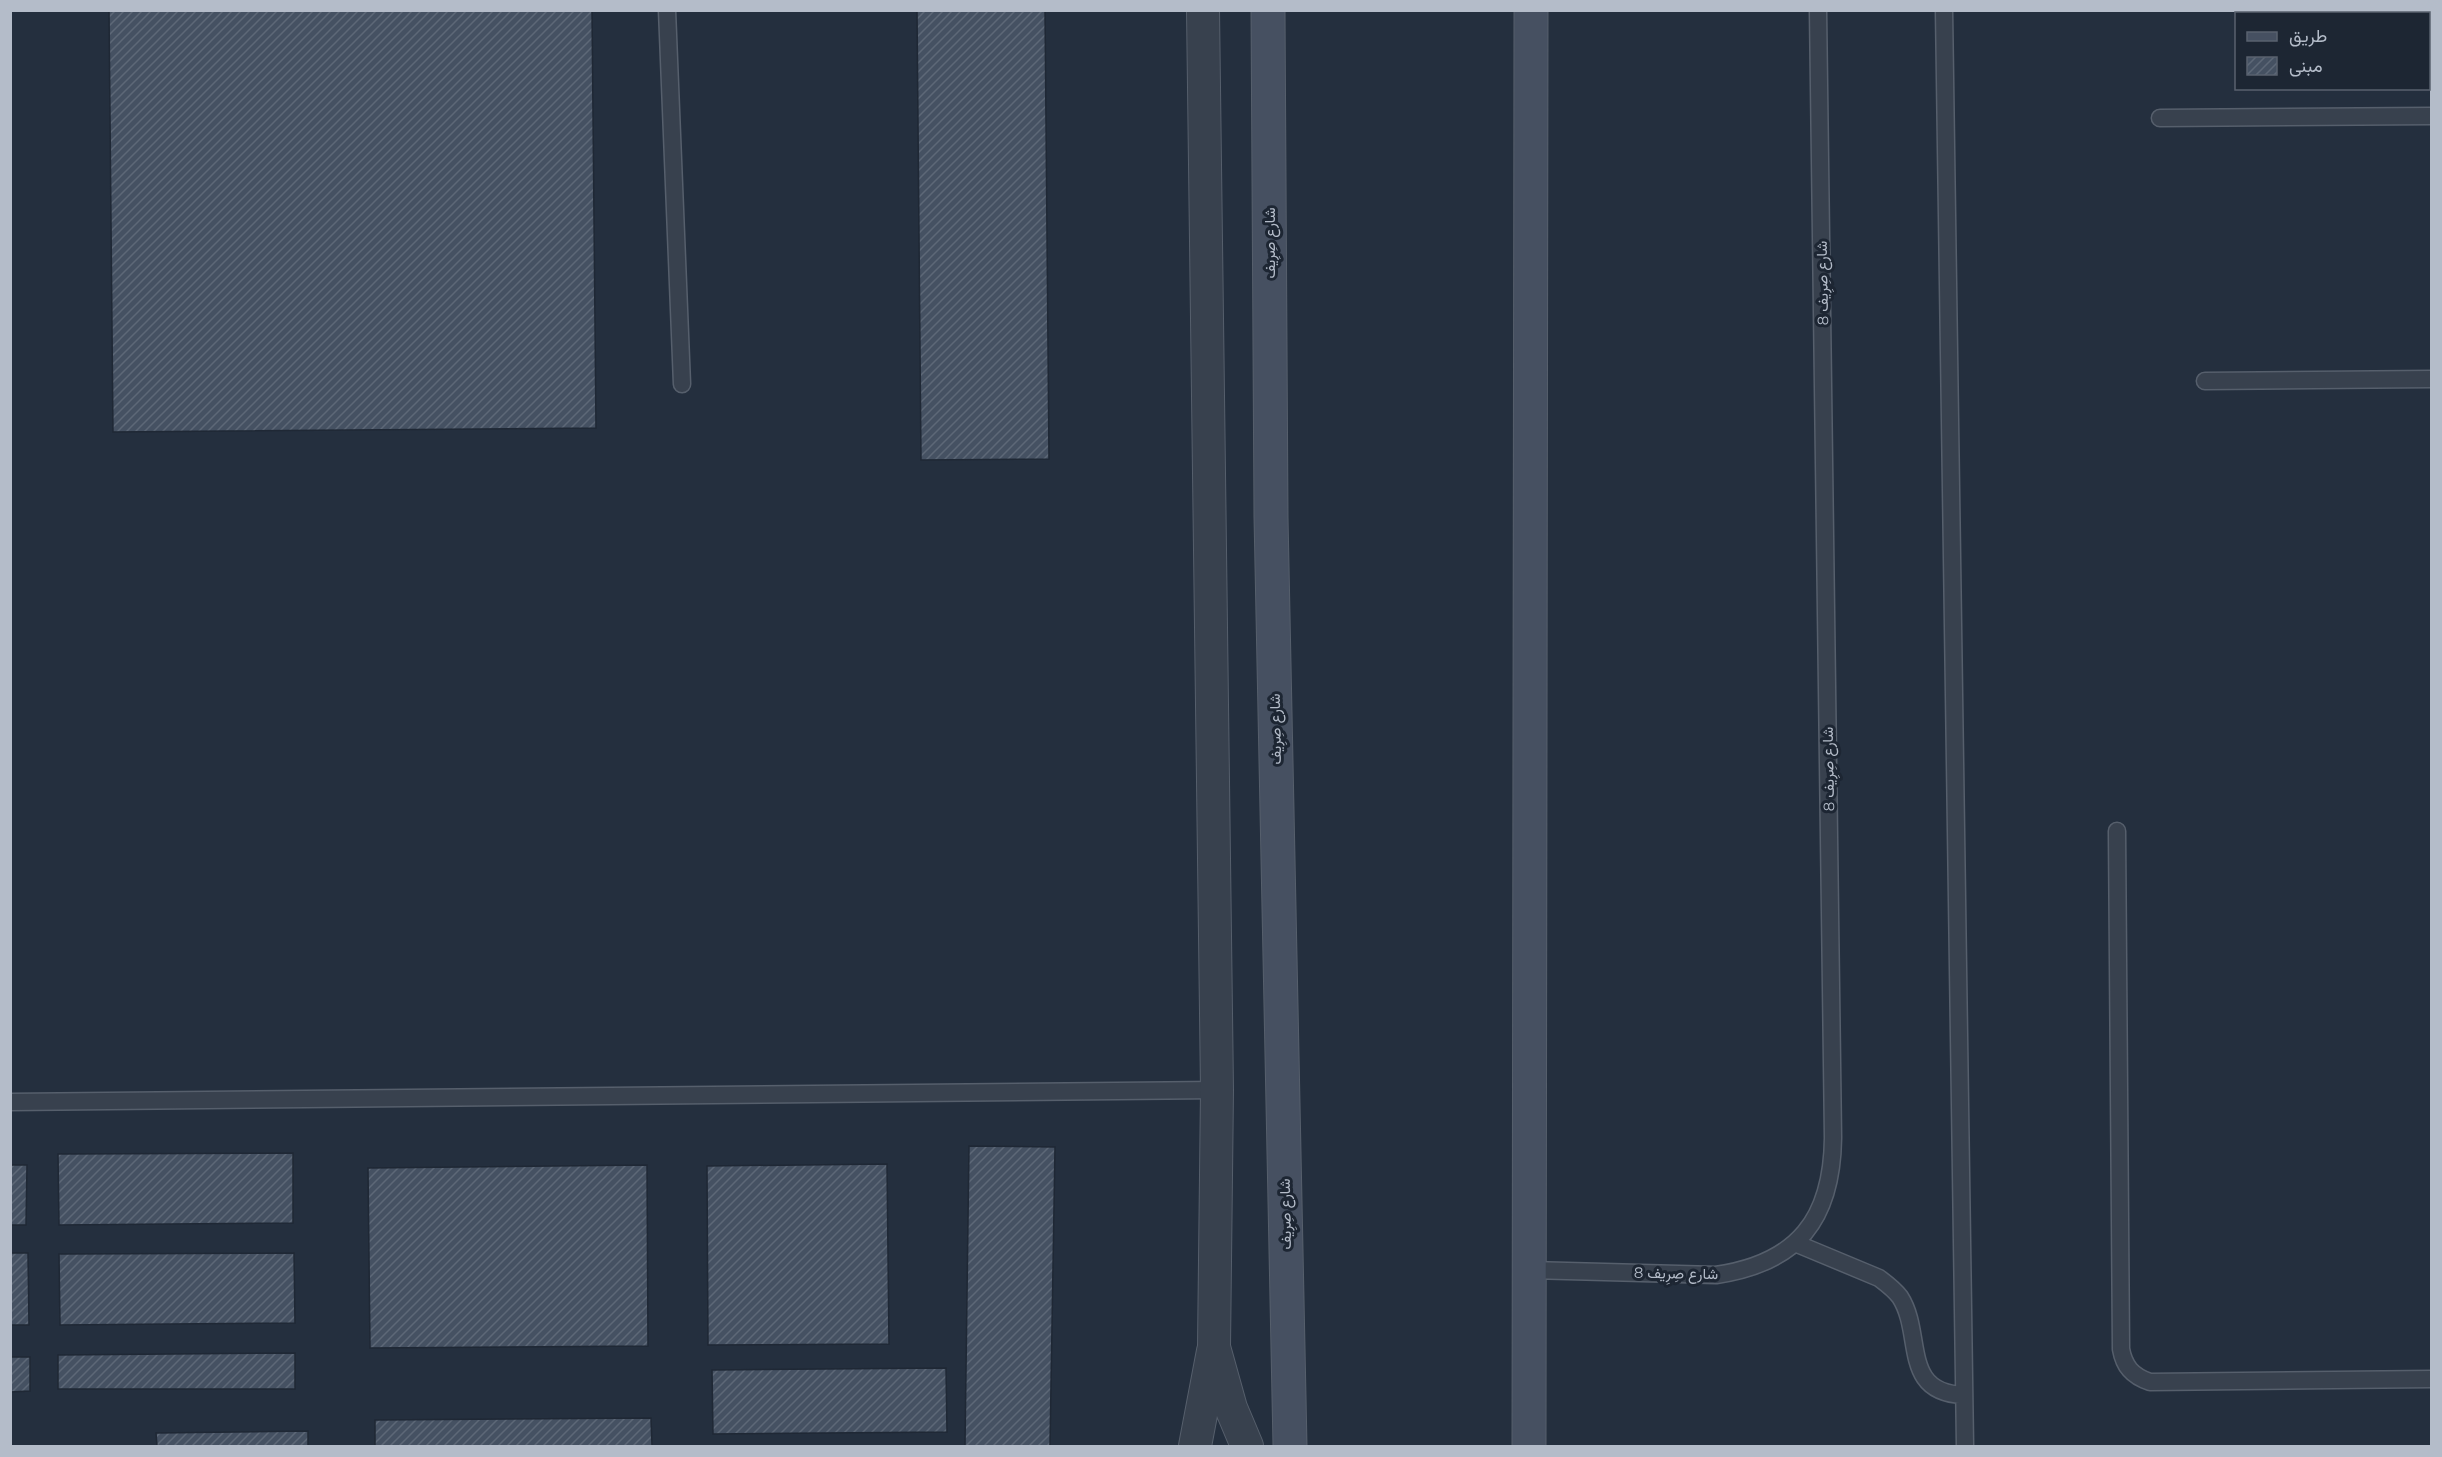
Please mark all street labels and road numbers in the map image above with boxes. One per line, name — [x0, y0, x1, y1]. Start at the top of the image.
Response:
street label: شارع صِرِيف — [1260, 207, 1281, 279]
street label: شارع صِرِيف 8 — [1812, 240, 1835, 325]
street label: شارع صِرِيف — [1265, 693, 1288, 765]
street label: شارع صِرِيف 8 — [1818, 726, 1841, 811]
street label: شارع صِرِيف — [1275, 1178, 1298, 1250]
street label: شارع صِرِيف 8 — [1634, 1263, 1719, 1286]

